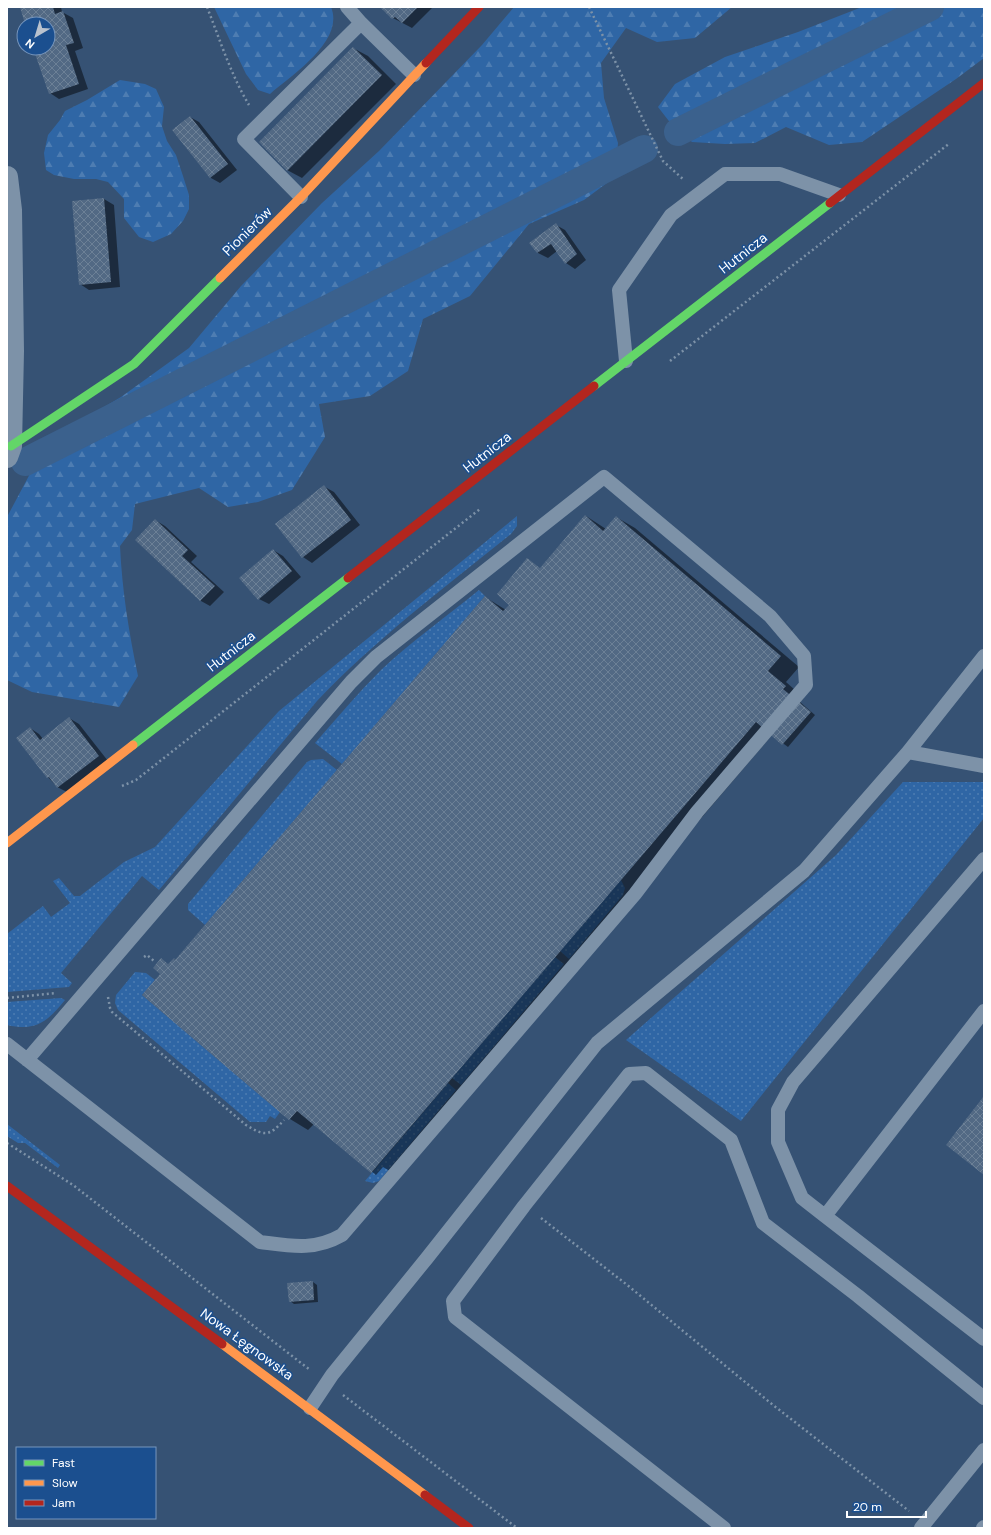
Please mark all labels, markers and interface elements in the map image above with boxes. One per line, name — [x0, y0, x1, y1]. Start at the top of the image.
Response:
north arrow — [16, 16, 56, 56]
text: N — [22, 36, 37, 52]
street label: Pionierów — [218, 202, 276, 260]
street label: Hutnicza — [715, 229, 771, 277]
street label: Hutnicza — [459, 428, 515, 476]
street label: Hutnicza — [203, 627, 259, 675]
street label: Nowa Łęgnowska — [197, 1304, 297, 1384]
legend — [16, 1447, 156, 1519]
text: Fast — [52, 1455, 75, 1471]
text: Slow — [52, 1475, 78, 1491]
scale bar — [847, 1493, 926, 1519]
text: Jam — [52, 1495, 75, 1511]
text: 20 m — [853, 1499, 882, 1515]

